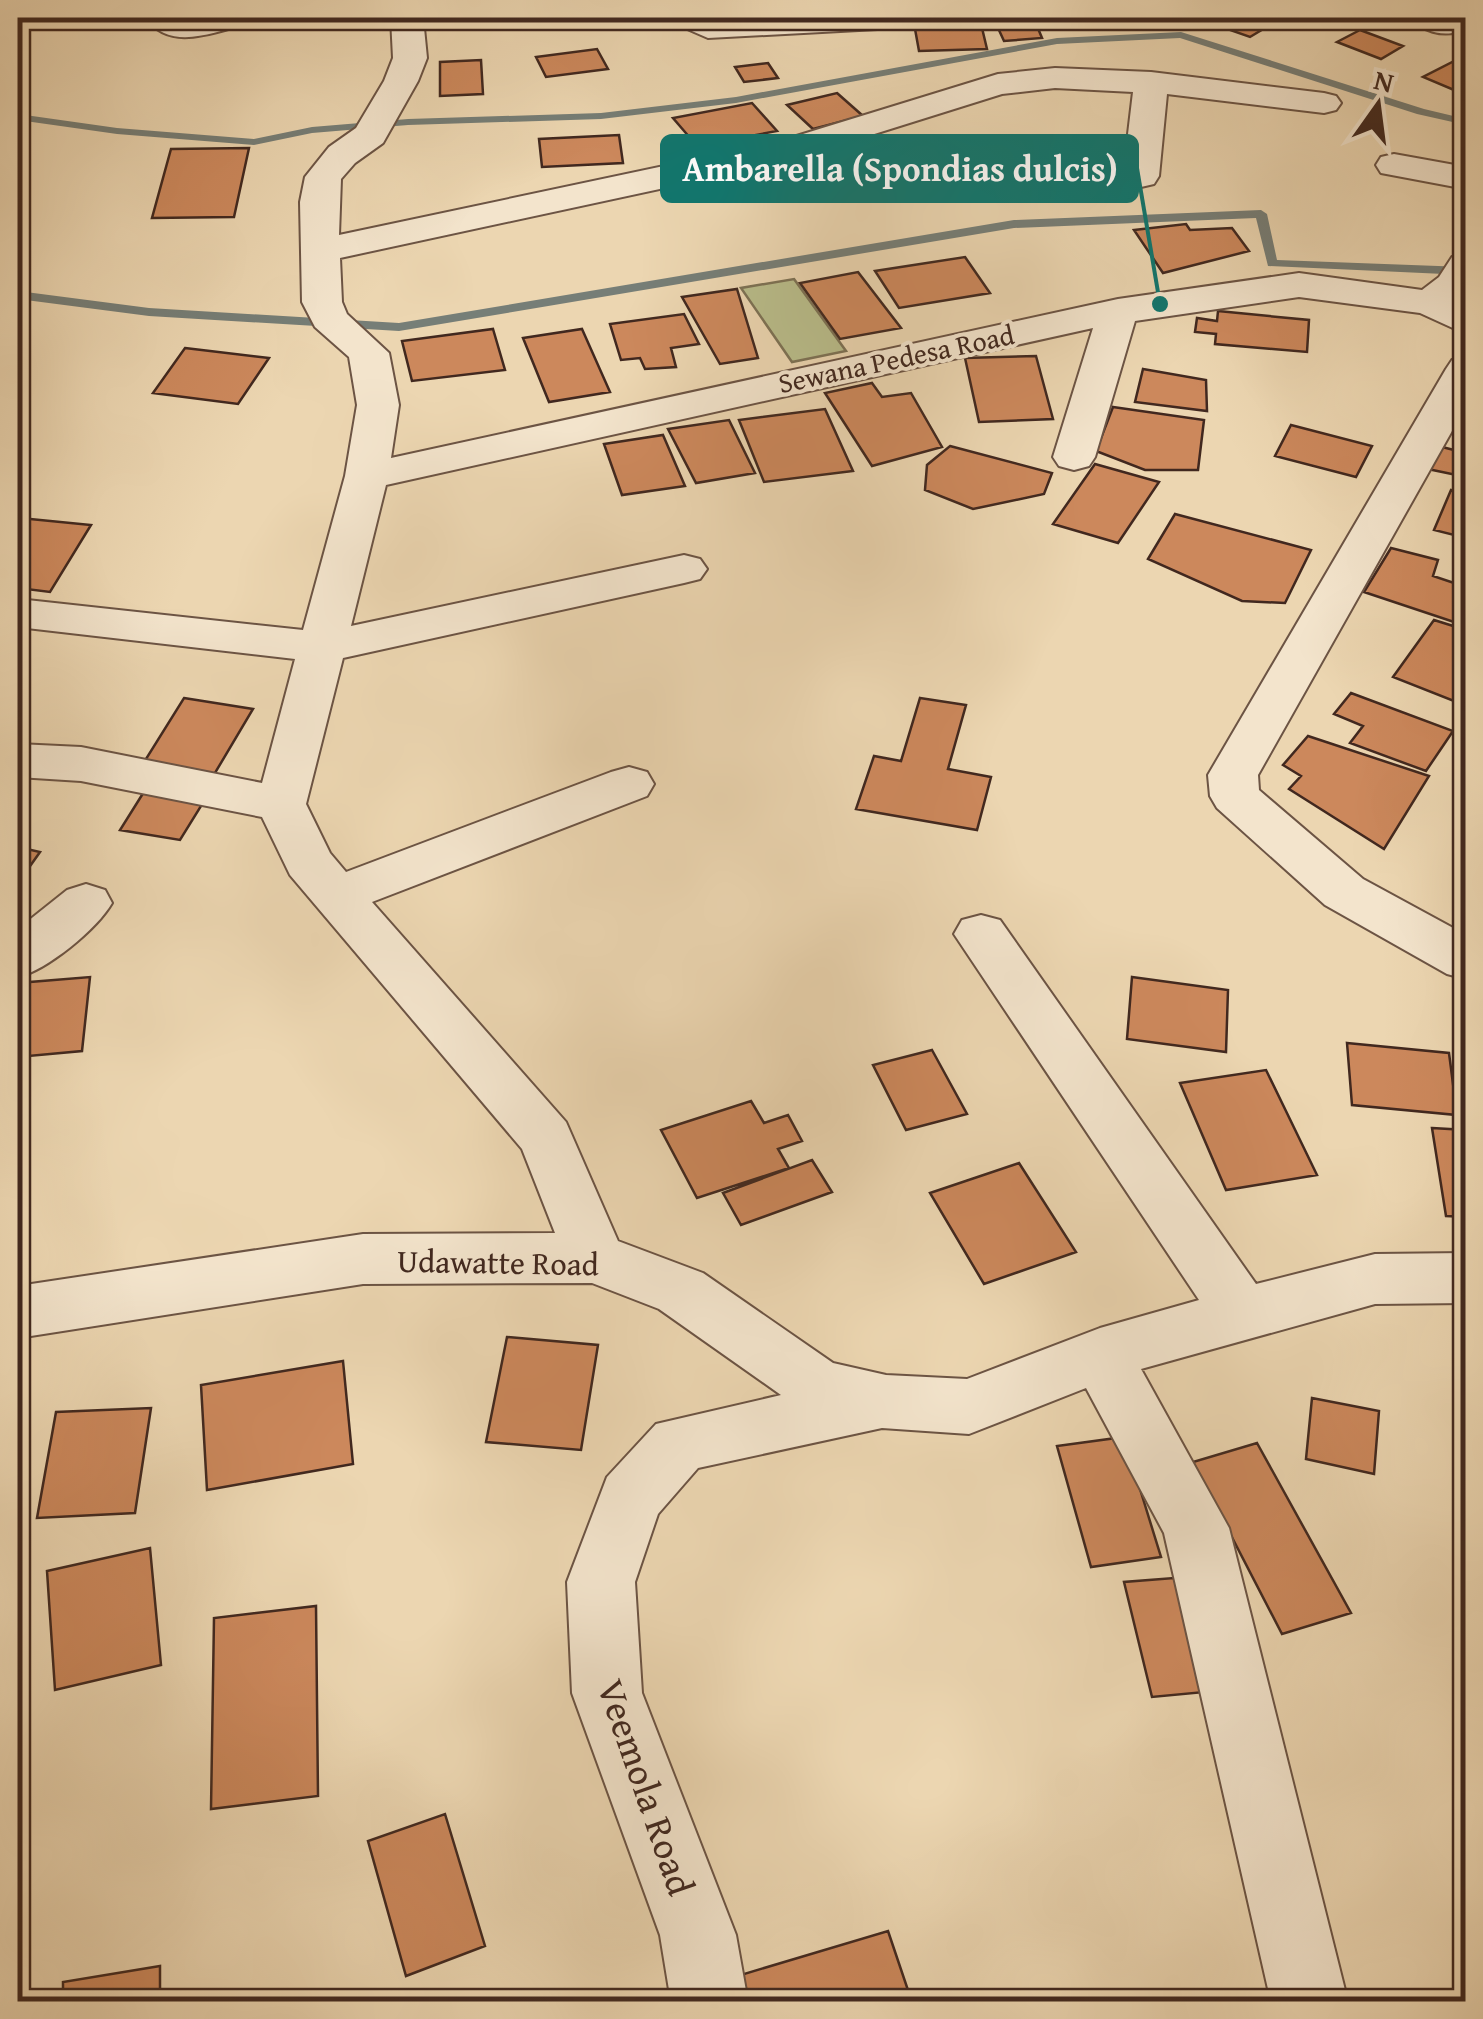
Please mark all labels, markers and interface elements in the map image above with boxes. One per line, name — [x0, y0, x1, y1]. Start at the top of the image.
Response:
north arrow — [1328, 55, 1428, 155]
text: N — [1370, 58, 1398, 102]
callout: Ambarella (Spondias dulcis) — [662, 136, 1137, 201]
text: Ambarella (Spondias dulcis) — [682, 143, 1118, 194]
street label: Sewana Pedesa Road — [774, 313, 1018, 403]
street label: Udawatte Road — [397, 1237, 599, 1287]
street label: Veemola Road — [584, 1671, 710, 1903]

